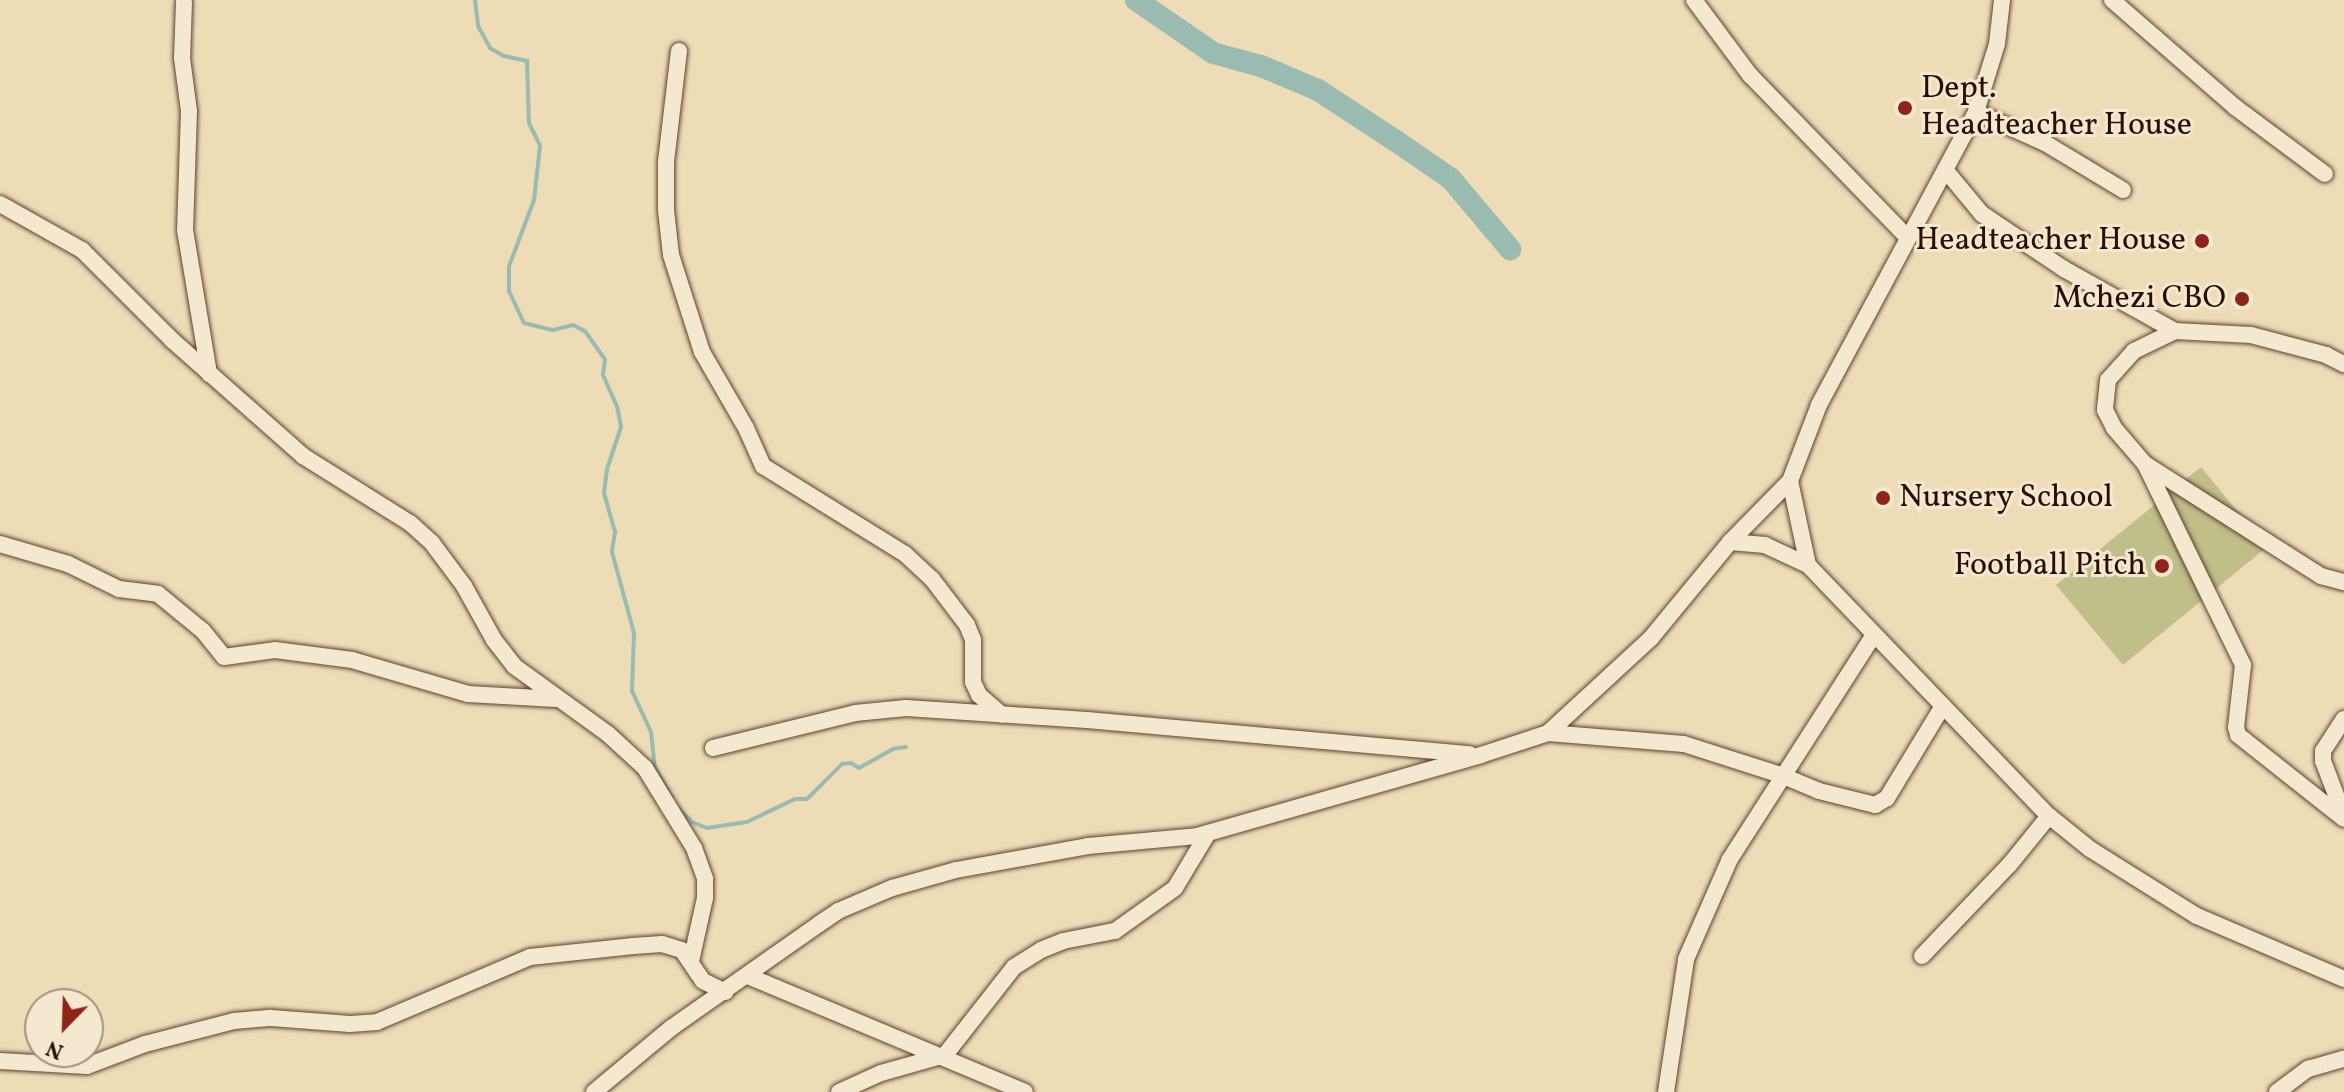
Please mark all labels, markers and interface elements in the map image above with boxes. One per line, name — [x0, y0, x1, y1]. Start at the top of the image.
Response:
place label: Dept. Headteacher House — [1921, 71, 2192, 146]
marker: Dept. Headteacher House — [1896, 99, 1914, 117]
place label: Headteacher House — [1915, 222, 2186, 260]
marker: Headteacher House — [2193, 232, 2211, 250]
place label: Mchezi CBO — [2053, 280, 2226, 318]
marker: Mchezi CBO — [2233, 290, 2251, 308]
place label: Nursery School — [1899, 479, 2114, 517]
marker: Nursery School — [1874, 489, 1892, 507]
place label: Football Pitch — [1954, 547, 2146, 585]
marker: Football Pitch — [2153, 557, 2171, 575]
north arrow — [24, 988, 104, 1068]
text: N — [42, 1031, 69, 1066]

